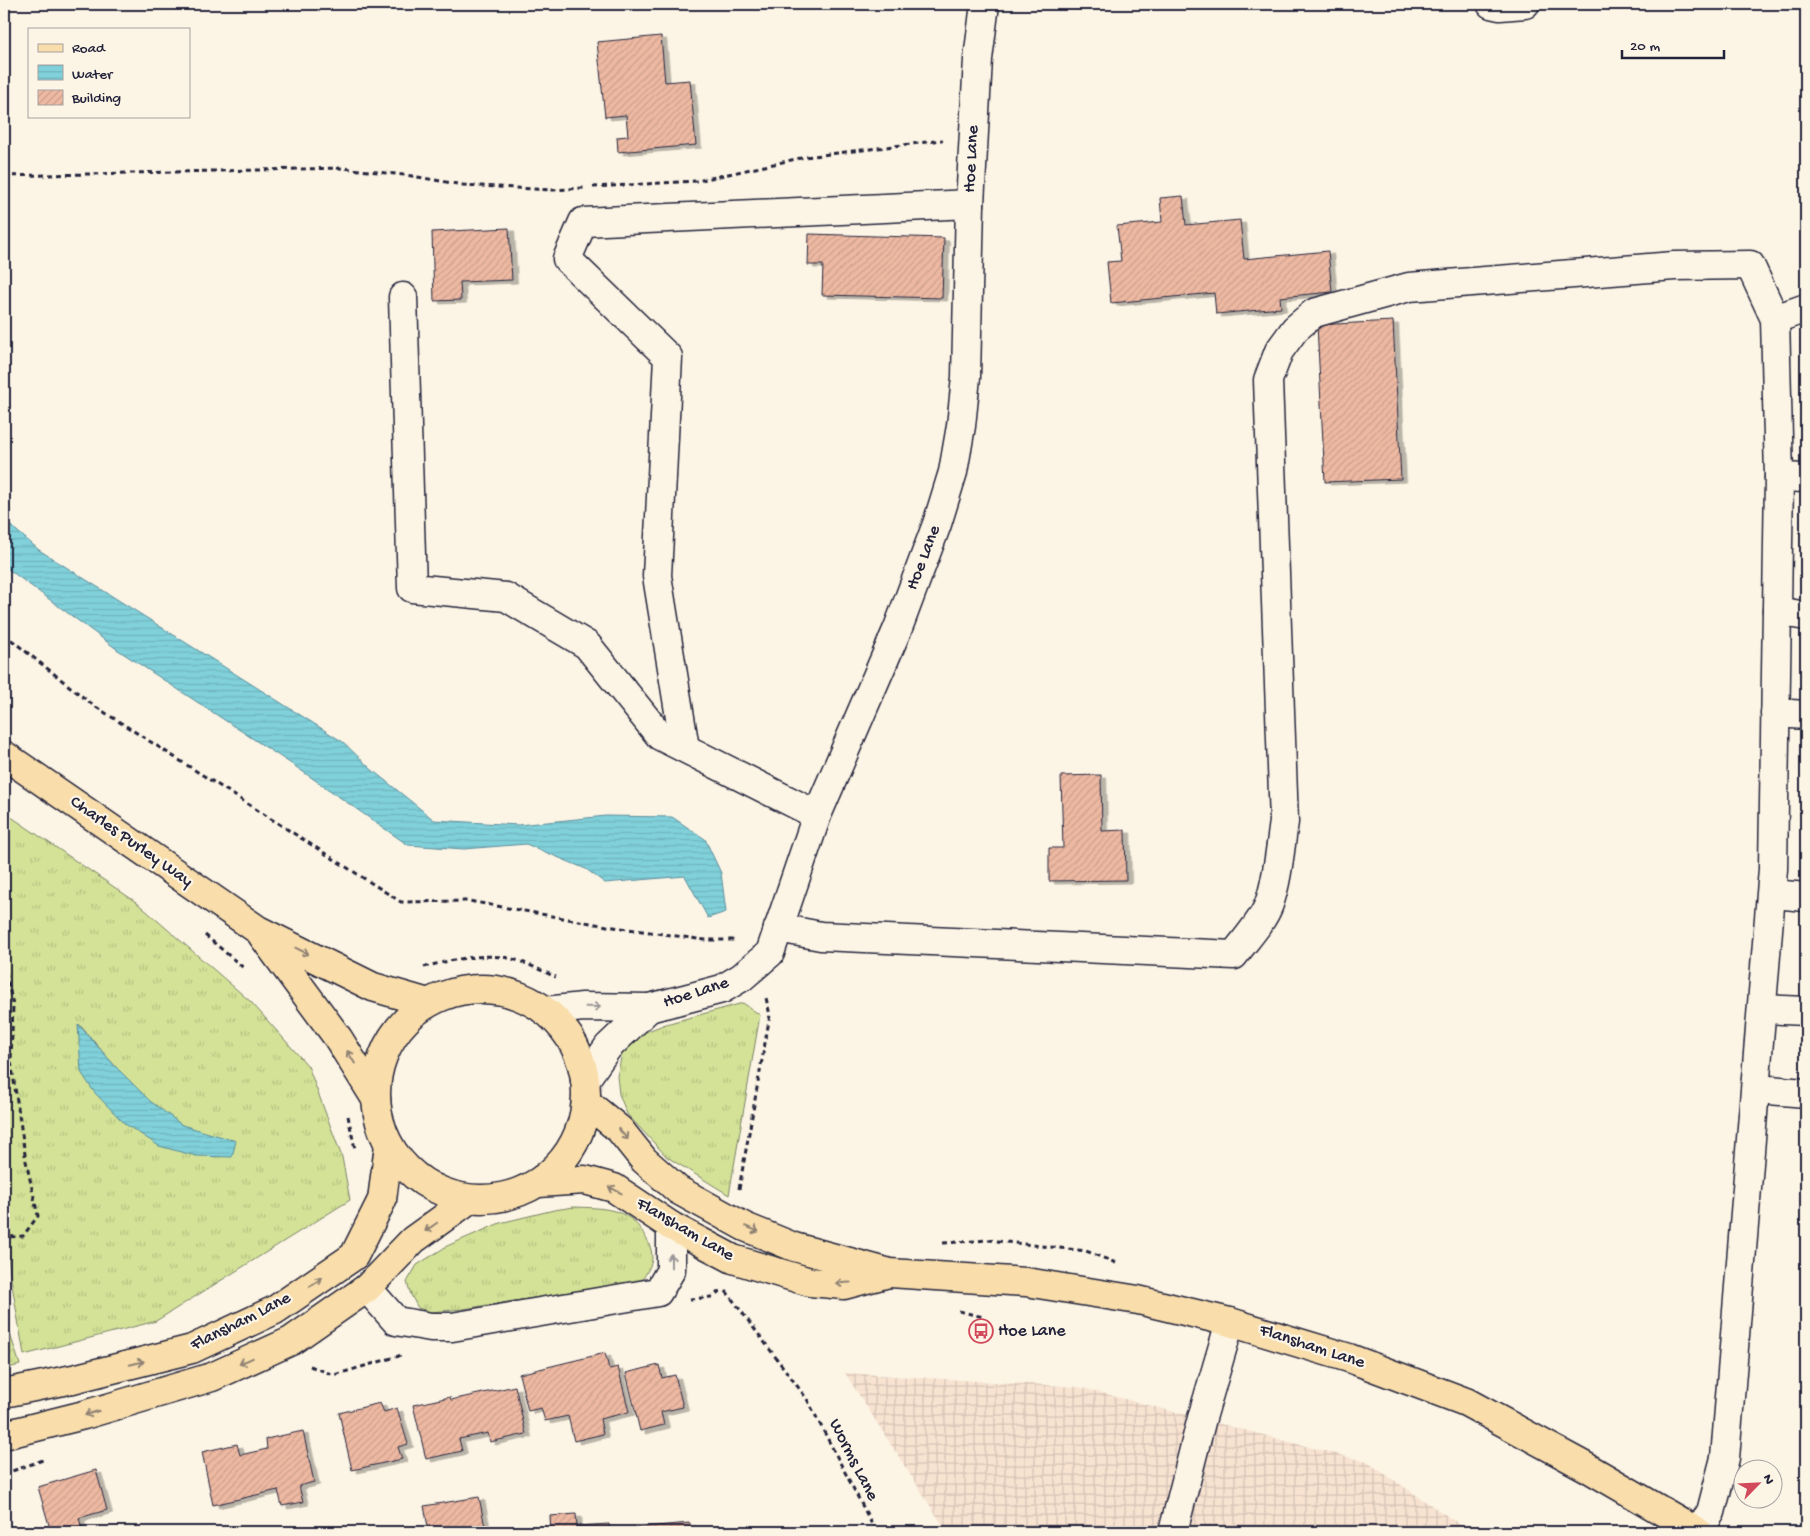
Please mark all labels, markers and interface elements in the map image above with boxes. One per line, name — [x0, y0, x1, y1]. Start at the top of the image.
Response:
legend — [28, 28, 190, 118]
scale bar — [1622, 28, 1725, 60]
text: 20 m — [1630, 38, 1660, 56]
text: Road — [72, 40, 106, 58]
text: Water — [72, 66, 114, 84]
text: Building — [71, 90, 121, 108]
street label: Hoe Lane — [960, 124, 984, 193]
street label: Hoe Lane — [902, 522, 946, 593]
street label: Charles Purley Way — [65, 792, 197, 892]
one-way arrow — [294, 947, 309, 957]
street label: Hoe Lane — [661, 972, 732, 1013]
one-way arrow — [585, 1002, 601, 1012]
one-way arrow — [345, 1051, 355, 1065]
one-way arrow — [617, 1127, 628, 1140]
one-way arrow — [608, 1185, 623, 1195]
street label: Flansham Lane — [631, 1193, 738, 1267]
one-way arrow — [424, 1222, 438, 1232]
one-way arrow — [744, 1225, 759, 1234]
one-way arrow — [666, 1253, 676, 1270]
one-way arrow — [308, 1277, 322, 1287]
one-way arrow — [835, 1279, 851, 1288]
street label: Flansham Lane — [187, 1287, 295, 1357]
bus stop icon: Hoe Lane — [968, 1318, 994, 1344]
street label: Flansham Lane — [1256, 1320, 1368, 1374]
place label: Hoe Lane — [998, 1321, 1066, 1342]
one-way arrow — [239, 1357, 254, 1367]
one-way arrow — [128, 1358, 144, 1367]
one-way arrow — [85, 1408, 101, 1418]
street label: Worms Lane — [823, 1416, 883, 1505]
north arrow — [1732, 1458, 1782, 1508]
text: N — [1758, 1472, 1777, 1487]

